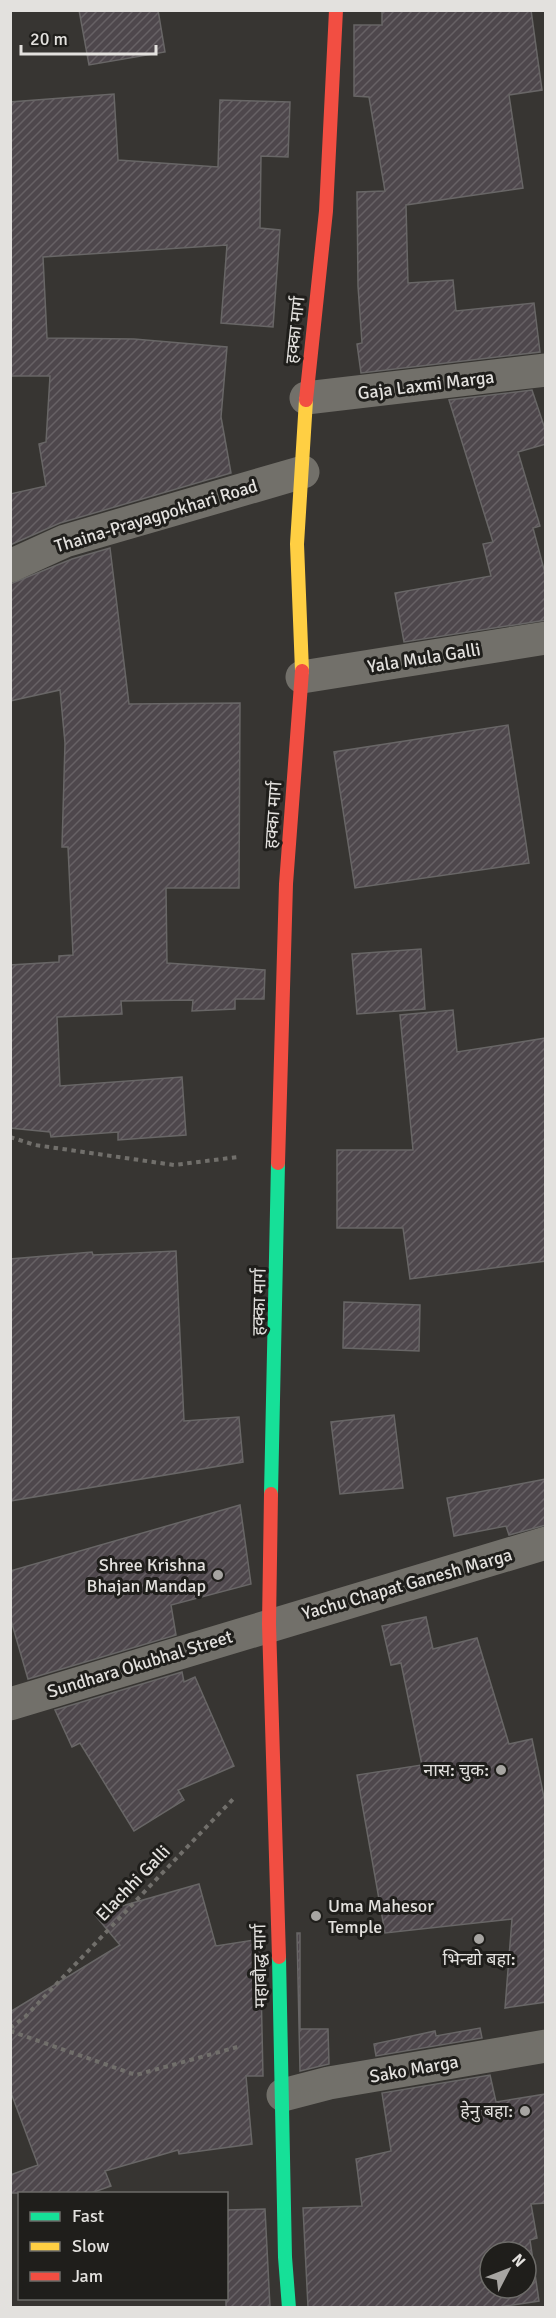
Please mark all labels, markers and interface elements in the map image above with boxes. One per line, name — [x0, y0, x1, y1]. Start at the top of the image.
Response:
scale bar — [21, 18, 156, 56]
text: 20 m — [30, 28, 68, 50]
street label: हक्का मार्ग — [281, 294, 310, 365]
street label: Gaja Laxmi Marga — [356, 366, 496, 404]
street label: Thaina-Prayagpokhari Road — [52, 475, 260, 557]
street label: Yala Mula Galli — [366, 638, 482, 678]
street label: हक्का मार्ग — [260, 780, 286, 849]
street label: हक्का मार्ग — [247, 1267, 271, 1336]
street label: Yachu Chapat Ganesh Marga — [299, 1543, 515, 1625]
place label: Shree Krishna Bhajan Mandap — [87, 1554, 206, 1597]
marker: Shree Krishna Bhajan Mandap — [211, 1568, 225, 1582]
street label: Sundhara Okubhal Street — [45, 1625, 235, 1703]
place label: नास: चुक: — [423, 1759, 489, 1782]
marker: नास: चुक: — [494, 1763, 508, 1777]
street label: Elachhi Galli — [91, 1840, 175, 1926]
place label: Uma Mahesor Temple — [328, 1895, 434, 1938]
marker: Uma Mahesor Temple — [309, 1909, 323, 1923]
street label: महाबौद्ध मार्ग — [248, 1923, 272, 2008]
marker: भिन्द्यो बहा: — [472, 1932, 486, 1946]
place label: भिन्द्यो बहा: — [442, 1948, 516, 1970]
street label: Sako Marga — [368, 2050, 460, 2088]
place label: हेनु बहा: — [460, 2100, 513, 2123]
marker: हेनु बहा: — [518, 2104, 532, 2118]
legend — [18, 2192, 228, 2300]
text: Fast — [72, 2205, 104, 2227]
text: Slow — [72, 2235, 109, 2257]
north arrow — [478, 2240, 538, 2300]
text: N — [507, 2250, 530, 2271]
text: Jam — [72, 2265, 103, 2287]

